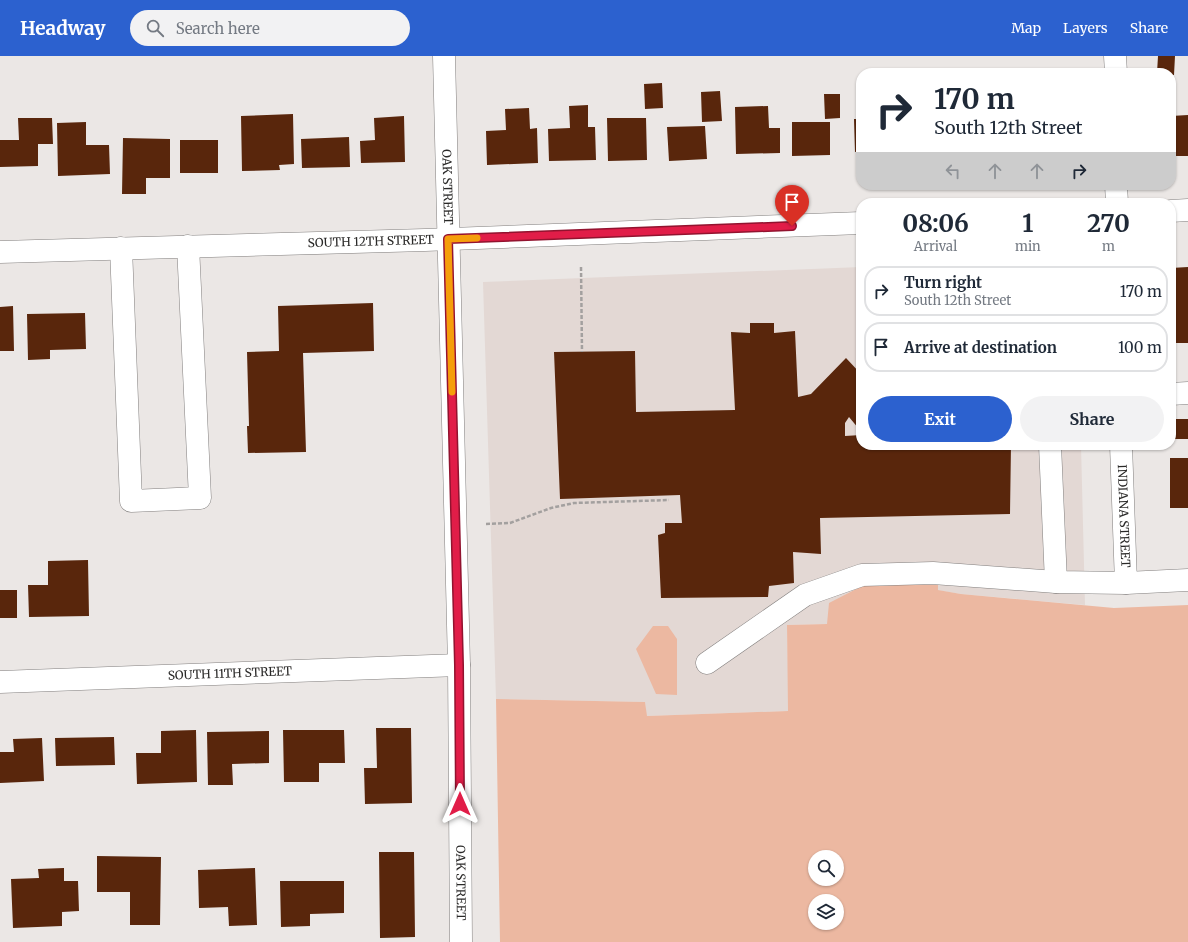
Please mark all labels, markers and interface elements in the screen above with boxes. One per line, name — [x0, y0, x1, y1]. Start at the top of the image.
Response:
search box — [130, 10, 410, 46]
text: Headway — [20, 16, 106, 40]
icon: search — [144, 17, 166, 39]
text: Search here — [176, 19, 260, 38]
text: Map — [1011, 19, 1041, 37]
text: Layers — [1063, 19, 1108, 37]
text: Share — [1130, 19, 1168, 37]
text: 170 m — [934, 81, 1015, 117]
icon: right — [868, 84, 920, 136]
text: South 12th Street — [934, 116, 1083, 139]
street label: OAK STREET — [439, 149, 456, 226]
icon: left — [942, 160, 964, 182]
icon: ahead — [984, 160, 1006, 182]
icon: ahead — [1026, 160, 1048, 182]
icon: right — [1068, 160, 1090, 182]
pin — [775, 185, 809, 226]
icon: arrive — [781, 191, 803, 213]
text: 08:06 — [902, 208, 969, 239]
text: 1 — [1022, 208, 1033, 239]
text: 270 — [1087, 208, 1130, 239]
street label: SOUTH 12TH STREET — [307, 232, 435, 250]
text: Arrival — [914, 238, 957, 255]
text: min — [1015, 238, 1041, 255]
text: m — [1102, 238, 1115, 255]
text: Turn right — [904, 273, 982, 292]
icon: right — [870, 280, 892, 302]
text: 170 m — [1120, 282, 1162, 301]
text: South 12th Street — [904, 292, 1011, 309]
icon: arrive — [870, 336, 892, 358]
text: Arrive at destination — [904, 338, 1057, 357]
text: 100 m — [1118, 338, 1162, 357]
button: Exit — [868, 396, 1012, 442]
button: Share — [1020, 396, 1164, 442]
street label: INDIANA STREET — [1115, 464, 1133, 569]
street label: SOUTH 11TH STREET — [168, 663, 293, 683]
position arrow — [439, 783, 481, 825]
street label: OAK STREET — [453, 845, 469, 921]
map controls — [808, 850, 844, 930]
button: search — [808, 850, 844, 886]
button: layers — [808, 894, 844, 930]

